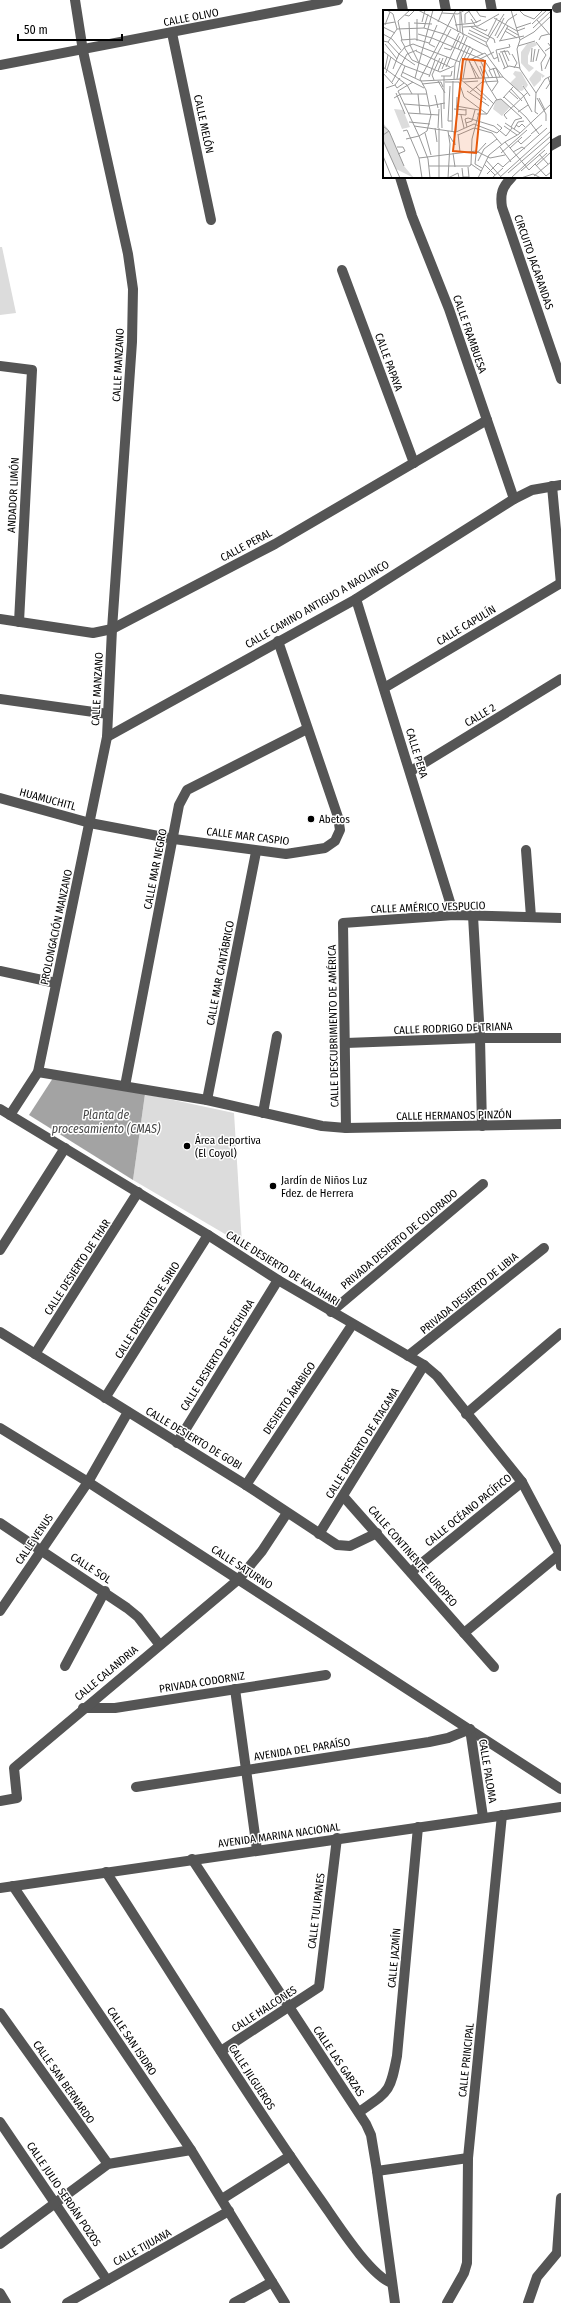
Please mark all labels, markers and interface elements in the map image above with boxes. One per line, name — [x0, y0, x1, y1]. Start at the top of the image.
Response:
street label: CALLE OLIVO — [162, 6, 220, 29]
inset map — [383, 10, 551, 178]
scale bar — [18, 16, 122, 42]
text: 50 m — [24, 23, 48, 37]
street label: CALLE MELÓN — [191, 93, 217, 155]
street label: CIRCUITO JACARANDAS — [511, 213, 556, 312]
street label: CALLE FRAMBUESA — [450, 293, 489, 375]
street label: CALLE MANZANO — [110, 328, 127, 402]
street label: CALLE PAPAYA — [372, 331, 405, 393]
street label: ANDADOR LIMÓN — [4, 457, 22, 533]
street label: CALLE PERAL — [218, 526, 274, 564]
street label: CALLE CAMINO ANTIGUO A NAOLINCO — [243, 558, 392, 651]
street label: CALLE CAPULÍN — [434, 602, 498, 648]
street label: CALLE MANZANO — [89, 652, 106, 726]
street label: CALLE 2 — [462, 701, 498, 730]
street label: CALLE PERA — [403, 727, 430, 780]
street label: HUAMUCHITL — [18, 786, 78, 813]
place label: Abetos — [319, 813, 350, 826]
marker: Abetos — [306, 814, 316, 824]
street label: CALLE MAR CASPIO — [206, 825, 290, 848]
street label: CALLE MAR NEGRO — [141, 828, 170, 911]
street label: PROLONGACIÓN MANZANO — [37, 868, 75, 986]
street label: CALLE AMÉRICO VESPUCIO — [370, 898, 486, 916]
street label: CALLE MAR CANTÁBRICO — [203, 919, 237, 1027]
street label: CALLE DESCUBRIMIENTO DE AMÉRICA — [325, 944, 341, 1107]
street label: CALLE RODRIGO DE TRIANA — [393, 1020, 513, 1037]
street label: CALLE HERMANOS PINZÓN — [396, 1107, 512, 1123]
water label: Planta de procesamiento (CMAS) — [52, 1108, 161, 1136]
place label: Área deportiva (El Coyol) — [195, 1133, 261, 1160]
marker: Área deportiva (El Coyol) — [182, 1141, 192, 1151]
place label: Jardín de Niños Luz Fdez. de Herrera — [281, 1174, 368, 1200]
marker: Jardín de Niños Luz Fdez. de Herrera — [268, 1181, 278, 1191]
street label: PRIVADA DESIERTO DE COLORADO — [338, 1187, 460, 1292]
street label: CALLE DESIERTO DE THAR — [42, 1217, 113, 1318]
street label: CALLE DESIERTO DE KALAHARI — [224, 1228, 342, 1309]
street label: PRIVADA DESIERTO DE LIBIA — [418, 1250, 521, 1337]
street label: CALLE DESIERTO DE SIRIO — [112, 1259, 183, 1361]
street label: CALLE DESIERTO DE SECHURA — [178, 1297, 257, 1413]
street label: DESIERTO ÁRABIGO — [260, 1359, 319, 1437]
street label: CALLE DESIERTO DE ATACAMA — [323, 1385, 402, 1501]
street label: CALLE DESIERTO DE GOBI — [143, 1405, 244, 1472]
street label: CALLE OCÉANO PACÍFICO — [422, 1471, 514, 1549]
street label: CALLE CONTINENTE EUROPEO — [365, 1503, 460, 1609]
street label: CALLE VENUS — [13, 1511, 56, 1567]
street label: CALLE SATURNO — [209, 1543, 275, 1592]
street label: CALLE SOL — [68, 1550, 114, 1586]
street label: CALLE CALANDRIA — [72, 1643, 141, 1704]
street label: PRIVADA CODORNIZ — [158, 1669, 246, 1696]
street label: AVENIDA DEL PARAÍSO — [253, 1734, 351, 1764]
street label: CALLE PALOMA — [476, 1738, 499, 1804]
street label: AVENIDA MARINA NACIONAL — [217, 1820, 341, 1851]
street label: CALLE TULIPANES — [305, 1872, 328, 1950]
street label: CALLE JAZMÍN — [384, 1927, 404, 1989]
street label: CALLE HALCONES — [229, 1983, 300, 2035]
street label: CALLE SAN ISIDRO — [104, 2005, 159, 2078]
street label: CALLE PRINCIPAL — [456, 2022, 477, 2098]
street label: CALLE LAS GARZAS — [310, 2024, 367, 2099]
street label: CALLE SAN BERNARDO — [30, 2038, 97, 2126]
street label: CALLE JILGUEROS — [226, 2042, 278, 2113]
street label: CALLE JULIO SERDÁN POZOS — [24, 2139, 105, 2249]
street label: CALLE TIJUANA — [111, 2226, 174, 2269]

